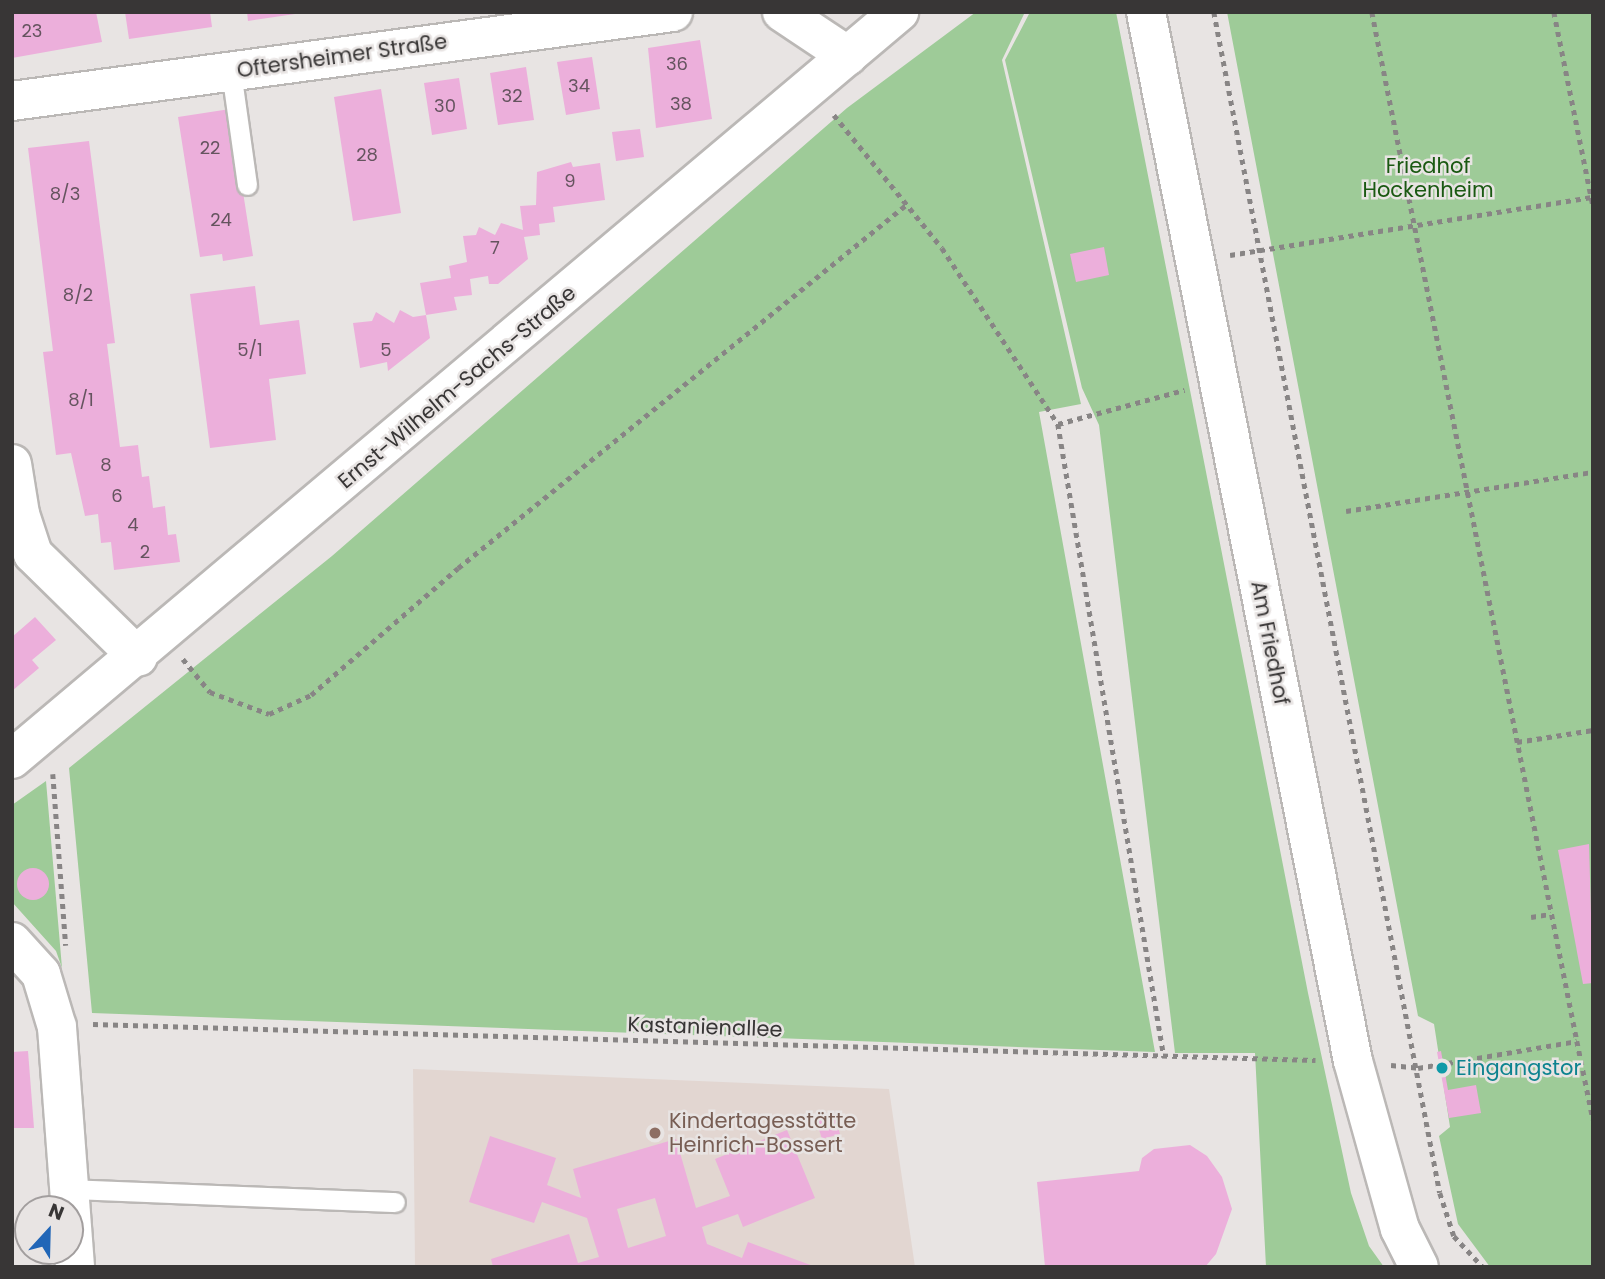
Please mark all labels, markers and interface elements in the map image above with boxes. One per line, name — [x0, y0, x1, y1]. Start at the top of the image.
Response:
house number: 23 — [22, 20, 42, 42]
street label: Oftersheimer Straße — [235, 29, 449, 83]
house number: 36 — [666, 53, 688, 75]
house number: 34 — [568, 75, 590, 97]
house number: 32 — [502, 85, 522, 107]
house number: 38 — [670, 93, 692, 115]
house number: 30 — [434, 95, 456, 117]
house number: 22 — [200, 137, 220, 159]
house number: 28 — [356, 144, 378, 166]
park label: Friedhof Hockenheim — [1362, 153, 1494, 203]
house number: 9 — [564, 170, 576, 192]
house number: 8/3 — [50, 183, 80, 205]
house number: 24 — [210, 209, 232, 231]
house number: 7 — [490, 237, 500, 259]
street label: Ernst-Wilhelm-Sachs-Straße — [333, 280, 581, 494]
house number: 8/2 — [63, 284, 93, 306]
house number: 5/1 — [237, 339, 263, 361]
house number: 5 — [380, 339, 392, 361]
house number: 8/1 — [68, 389, 94, 411]
house number: 8 — [100, 454, 112, 476]
house number: 6 — [111, 485, 123, 507]
house number: 4 — [127, 514, 139, 536]
house number: 2 — [140, 541, 150, 563]
street label: Am Friedhof — [1246, 579, 1294, 707]
street label: Kastanienallee — [627, 1012, 783, 1042]
place label: Eingangstor — [1456, 1055, 1581, 1081]
marker: Eingangstor — [1434, 1060, 1450, 1076]
place label: Kindertagesstätte Heinrich-Bossert — [669, 1108, 856, 1158]
marker: Kindertagesstätte Heinrich-Bossert — [647, 1125, 663, 1141]
north arrow — [14, 1195, 84, 1265]
text: N — [45, 1197, 68, 1227]

